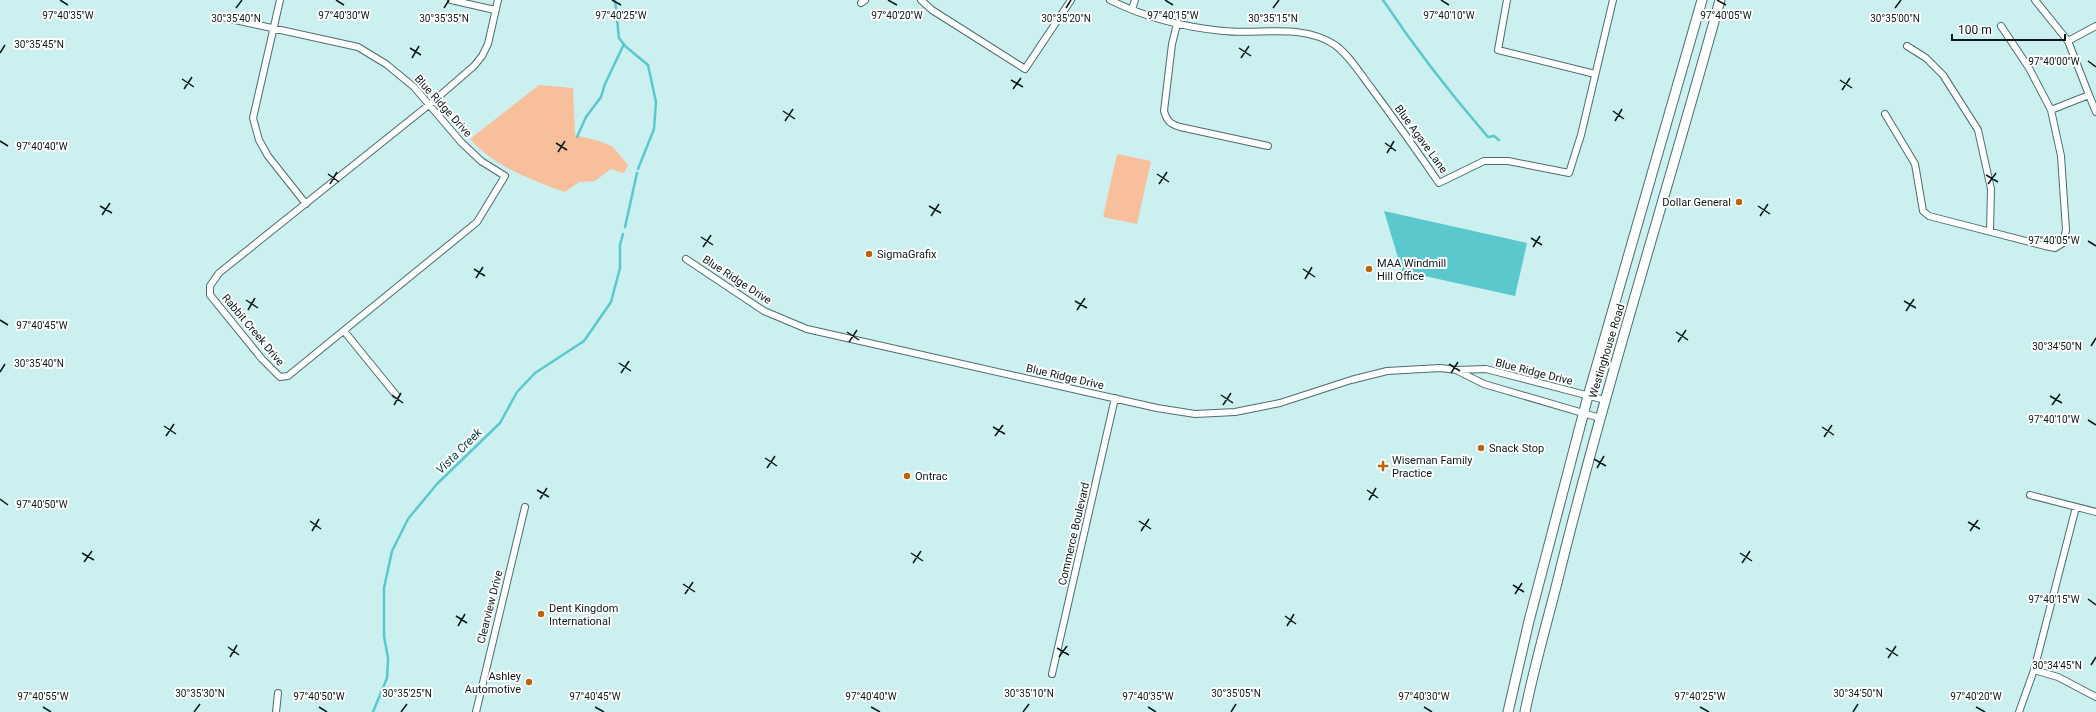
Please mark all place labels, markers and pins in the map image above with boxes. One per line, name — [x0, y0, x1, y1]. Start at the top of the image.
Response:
place label: Dollar General — [1662, 196, 1731, 209]
marker: Dollar General — [1734, 197, 1744, 207]
place label: SigmaGrafix — [877, 248, 937, 261]
marker: SigmaGrafix — [864, 249, 874, 259]
place label: MAA Windmill Hill Office — [1377, 257, 1446, 283]
marker: MAA Windmill Hill Office — [1364, 264, 1374, 274]
place label: Snack Stop — [1489, 442, 1544, 455]
marker: Snack Stop — [1476, 443, 1486, 453]
place label: Wiseman Family Practice — [1392, 454, 1473, 480]
marker: Wiseman Family Practice — [1377, 460, 1389, 472]
place label: Ontrac — [915, 470, 948, 483]
marker: Ontrac — [902, 471, 912, 481]
place label: Dent Kingdom International — [549, 602, 618, 628]
marker: Dent Kingdom International — [536, 609, 546, 619]
place label: Ashley Automotive — [465, 670, 522, 696]
marker: Ashley Automotive — [524, 677, 534, 687]

